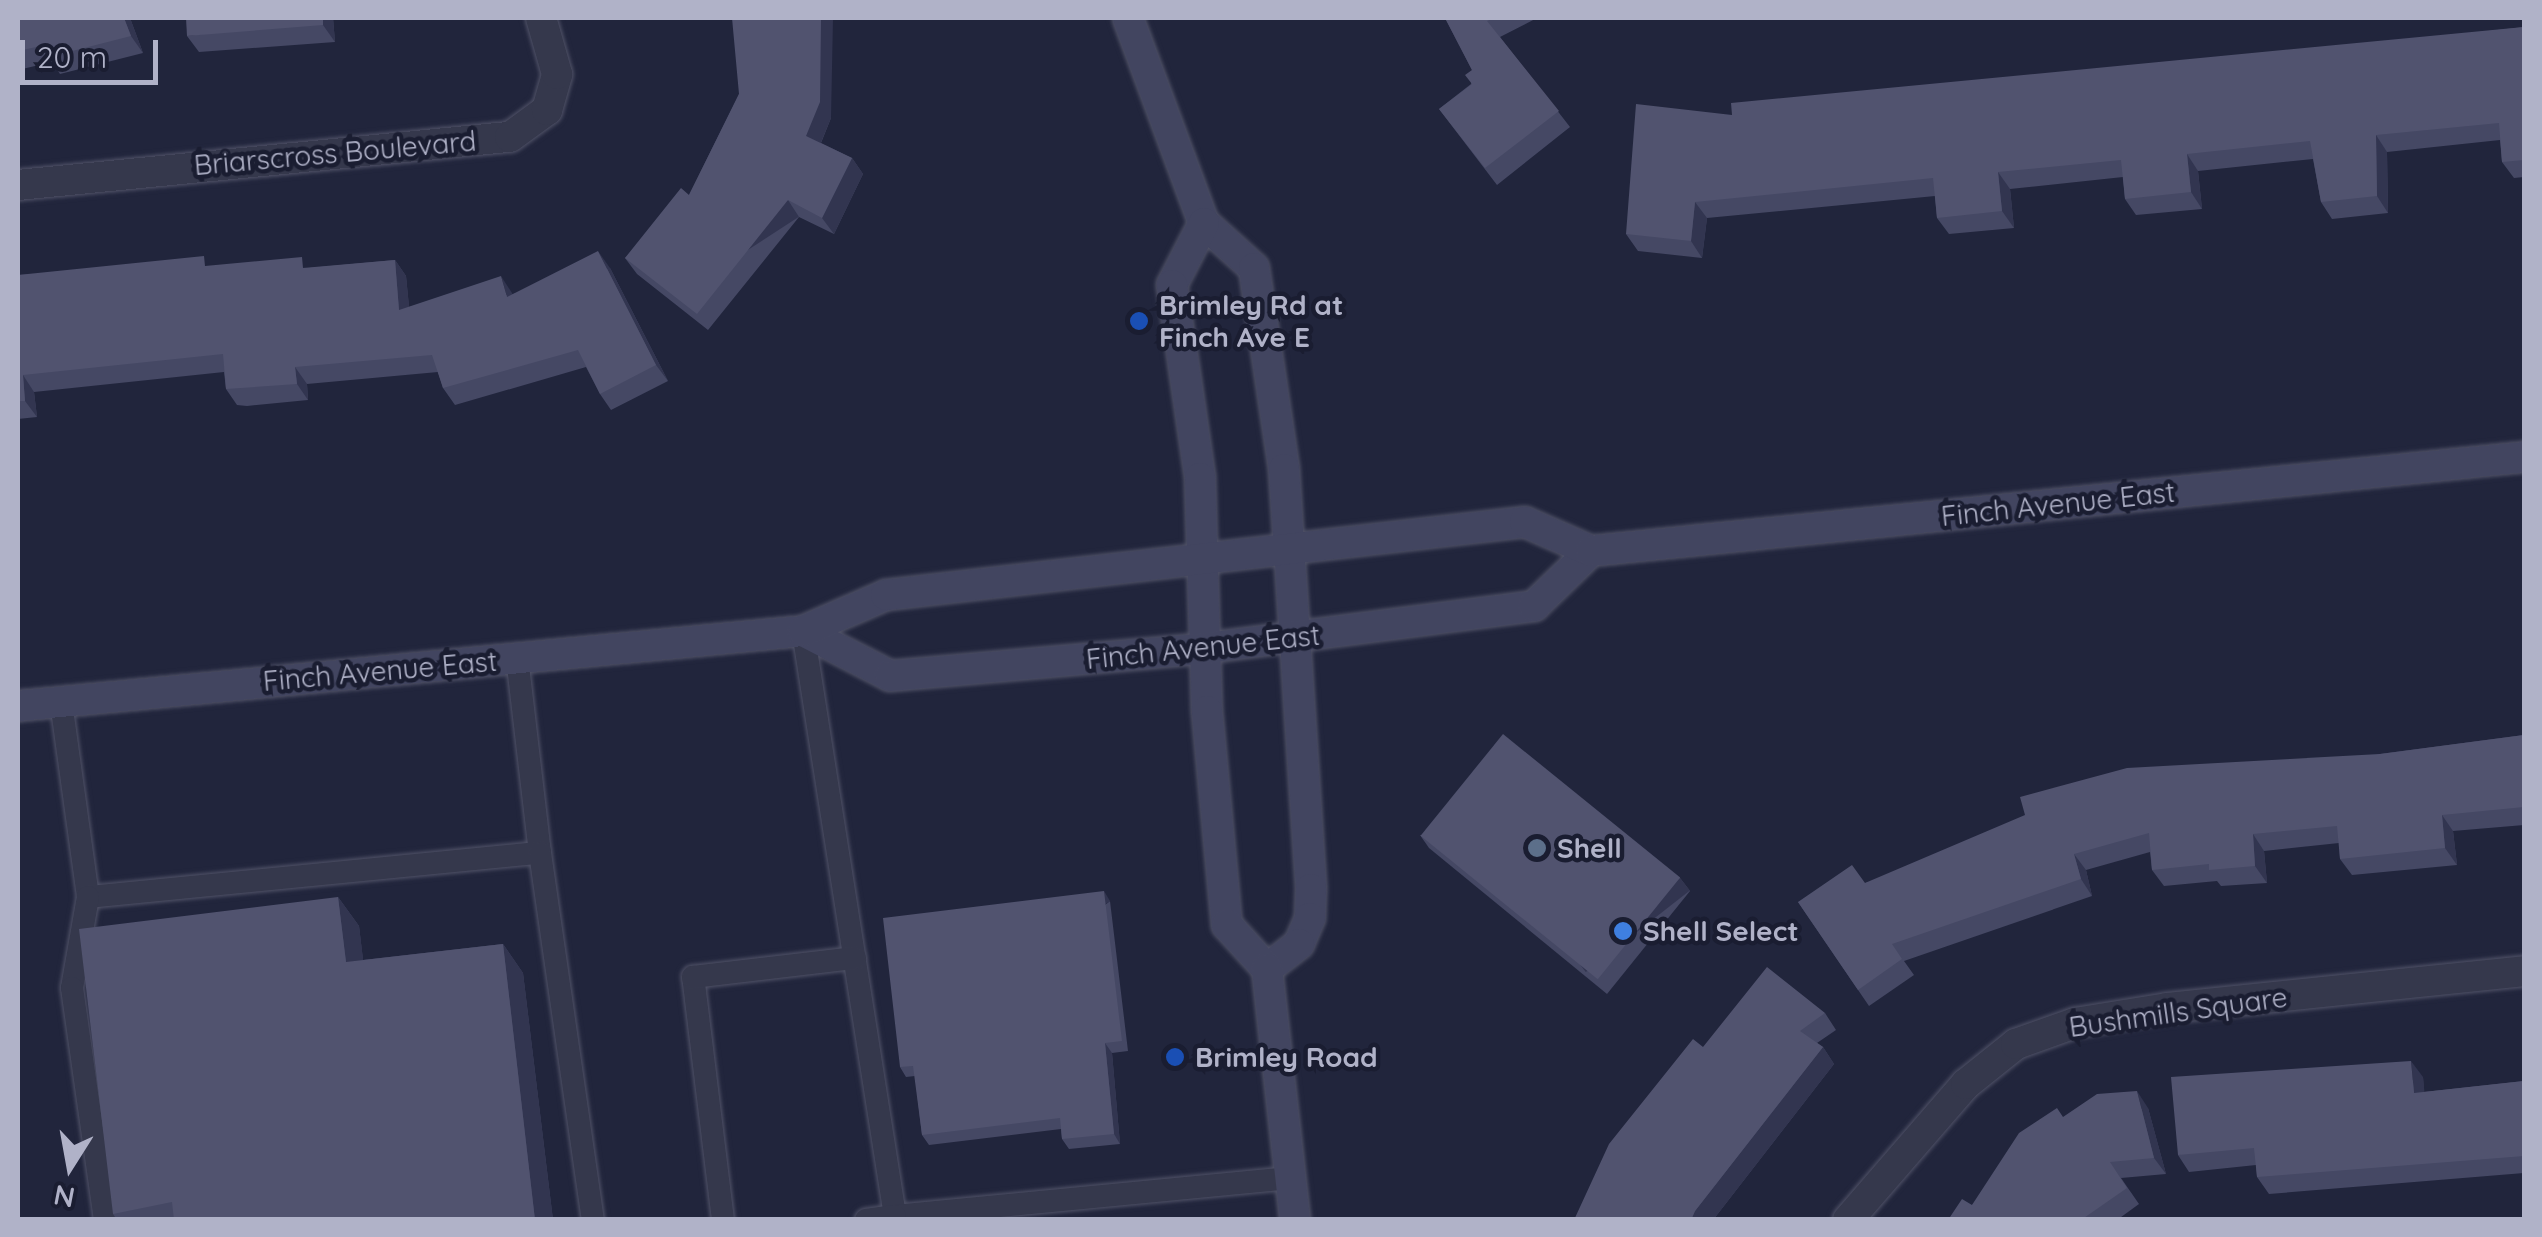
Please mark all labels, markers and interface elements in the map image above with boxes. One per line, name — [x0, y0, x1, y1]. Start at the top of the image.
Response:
scale bar — [25, 20, 162, 82]
text: 20 m — [37, 38, 107, 76]
street label: Briarscross Boulevard — [193, 124, 477, 182]
place label: Brimley Rd at Finch Ave E — [1159, 288, 1343, 354]
marker: Brimley Rd at Finch Ave E — [1128, 310, 1150, 332]
street label: Finch Avenue East — [1939, 475, 2177, 533]
street label: Finch Avenue East — [1084, 618, 1322, 676]
street label: Finch Avenue East — [261, 644, 499, 698]
place label: Shell — [1557, 831, 1622, 865]
marker: Shell — [1526, 837, 1548, 859]
place label: Shell Select — [1643, 914, 1799, 948]
marker: Shell Select — [1612, 920, 1634, 942]
street label: Bushmills Square — [2067, 980, 2289, 1044]
place label: Brimley Road — [1195, 1040, 1378, 1074]
marker: Brimley Road — [1164, 1046, 1186, 1068]
north arrow — [20, 1117, 120, 1217]
text: N — [51, 1178, 78, 1216]

